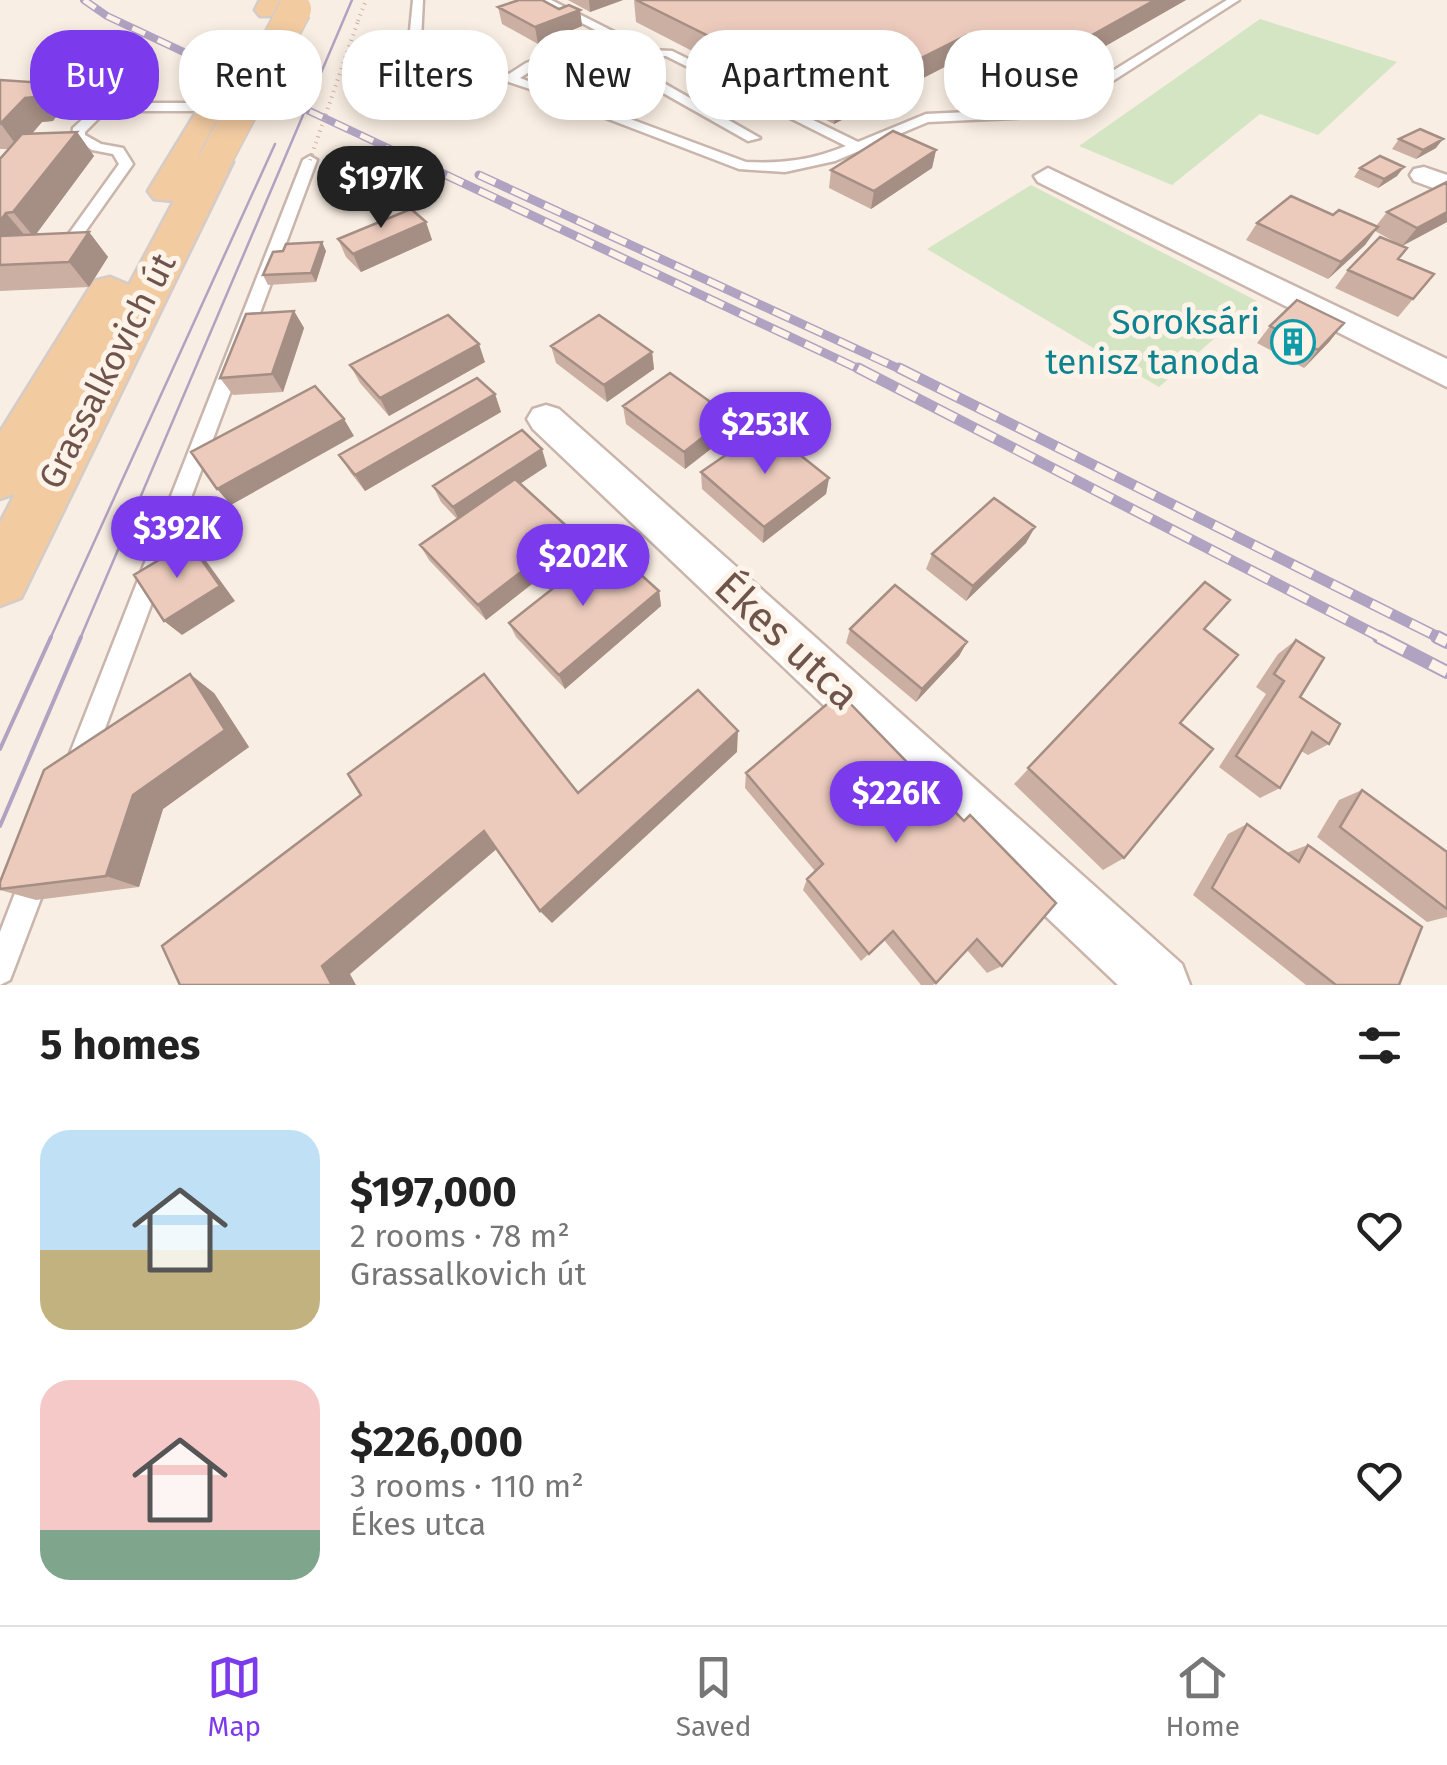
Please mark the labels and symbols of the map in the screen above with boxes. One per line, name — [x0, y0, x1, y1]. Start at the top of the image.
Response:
pin: $197K — [311, 146, 451, 231]
street label: Grassalkovich út — [30, 246, 185, 496]
place label: Soroksári tenisz tanoda — [1045, 301, 1260, 383]
building icon: Soroksári tenisz tanoda — [1270, 319, 1316, 365]
pin: $253K — [695, 392, 835, 477]
pin: $392K — [107, 496, 247, 581]
pin: $202K — [513, 524, 653, 609]
street label: Ékes utca — [705, 562, 869, 720]
pin: $226K — [826, 761, 966, 846]

